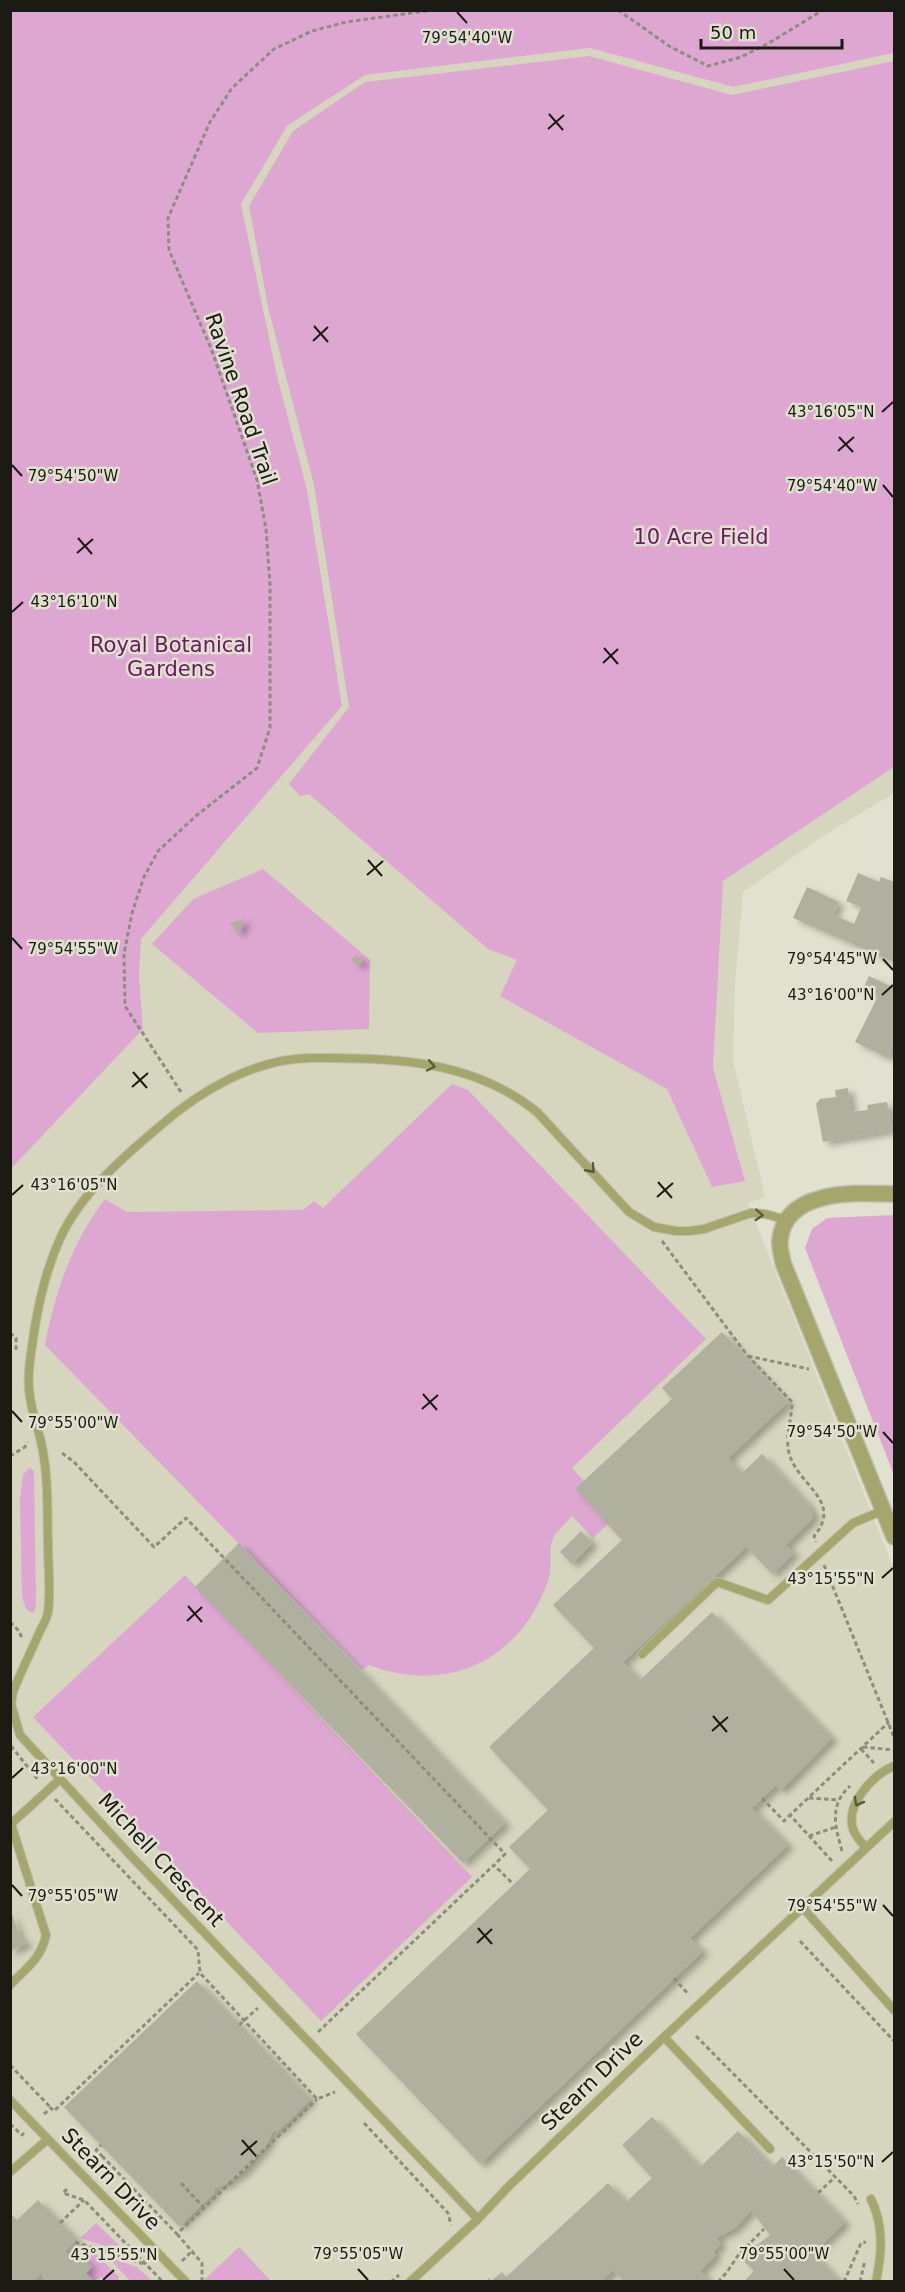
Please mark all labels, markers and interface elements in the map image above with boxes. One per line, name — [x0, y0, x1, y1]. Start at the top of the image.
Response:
scale bar — [701, 12, 842, 50]
text: 50 m — [710, 22, 756, 43]
text: 79°54'40"W — [422, 29, 512, 47]
street label: Ravine Road Trail — [200, 310, 282, 488]
text: 43°16'05"N — [787, 403, 875, 421]
text: 79°54'50"W — [28, 467, 118, 485]
text: 79°54'40"W — [787, 477, 877, 495]
park label: 10 Acre Field — [633, 525, 769, 549]
text: 43°16'10"N — [30, 593, 118, 611]
park label: Royal Botanical Gardens — [90, 633, 252, 681]
text: 79°54'55"W — [28, 940, 118, 958]
text: 79°54'45"W — [787, 950, 877, 968]
text: 43°16'00"N — [787, 986, 875, 1004]
one-way arrow — [426, 1058, 436, 1071]
one-way arrow — [584, 1162, 595, 1173]
text: 43°16'05"N — [30, 1176, 118, 1194]
one-way arrow — [755, 1208, 764, 1221]
text: 79°55'00"W — [28, 1414, 118, 1432]
text: 79°54'50"W — [787, 1423, 877, 1441]
text: 43°15'55"N — [787, 1570, 875, 1588]
text: 43°16'00"N — [30, 1760, 118, 1778]
street label: Michell Crescent — [93, 1789, 229, 1931]
one-way arrow — [854, 1796, 865, 1806]
text: 79°55'05"W — [28, 1887, 118, 1905]
text: 79°54'55"W — [787, 1897, 877, 1915]
street label: Stearn Drive — [536, 2027, 648, 2135]
street label: Stearn Drive — [57, 2123, 165, 2235]
text: 43°15'50"N — [787, 2153, 875, 2171]
text: 79°55'05"W — [313, 2245, 403, 2263]
text: 79°55'00"W — [739, 2245, 829, 2263]
text: 43°15'55"N — [70, 2246, 158, 2264]

